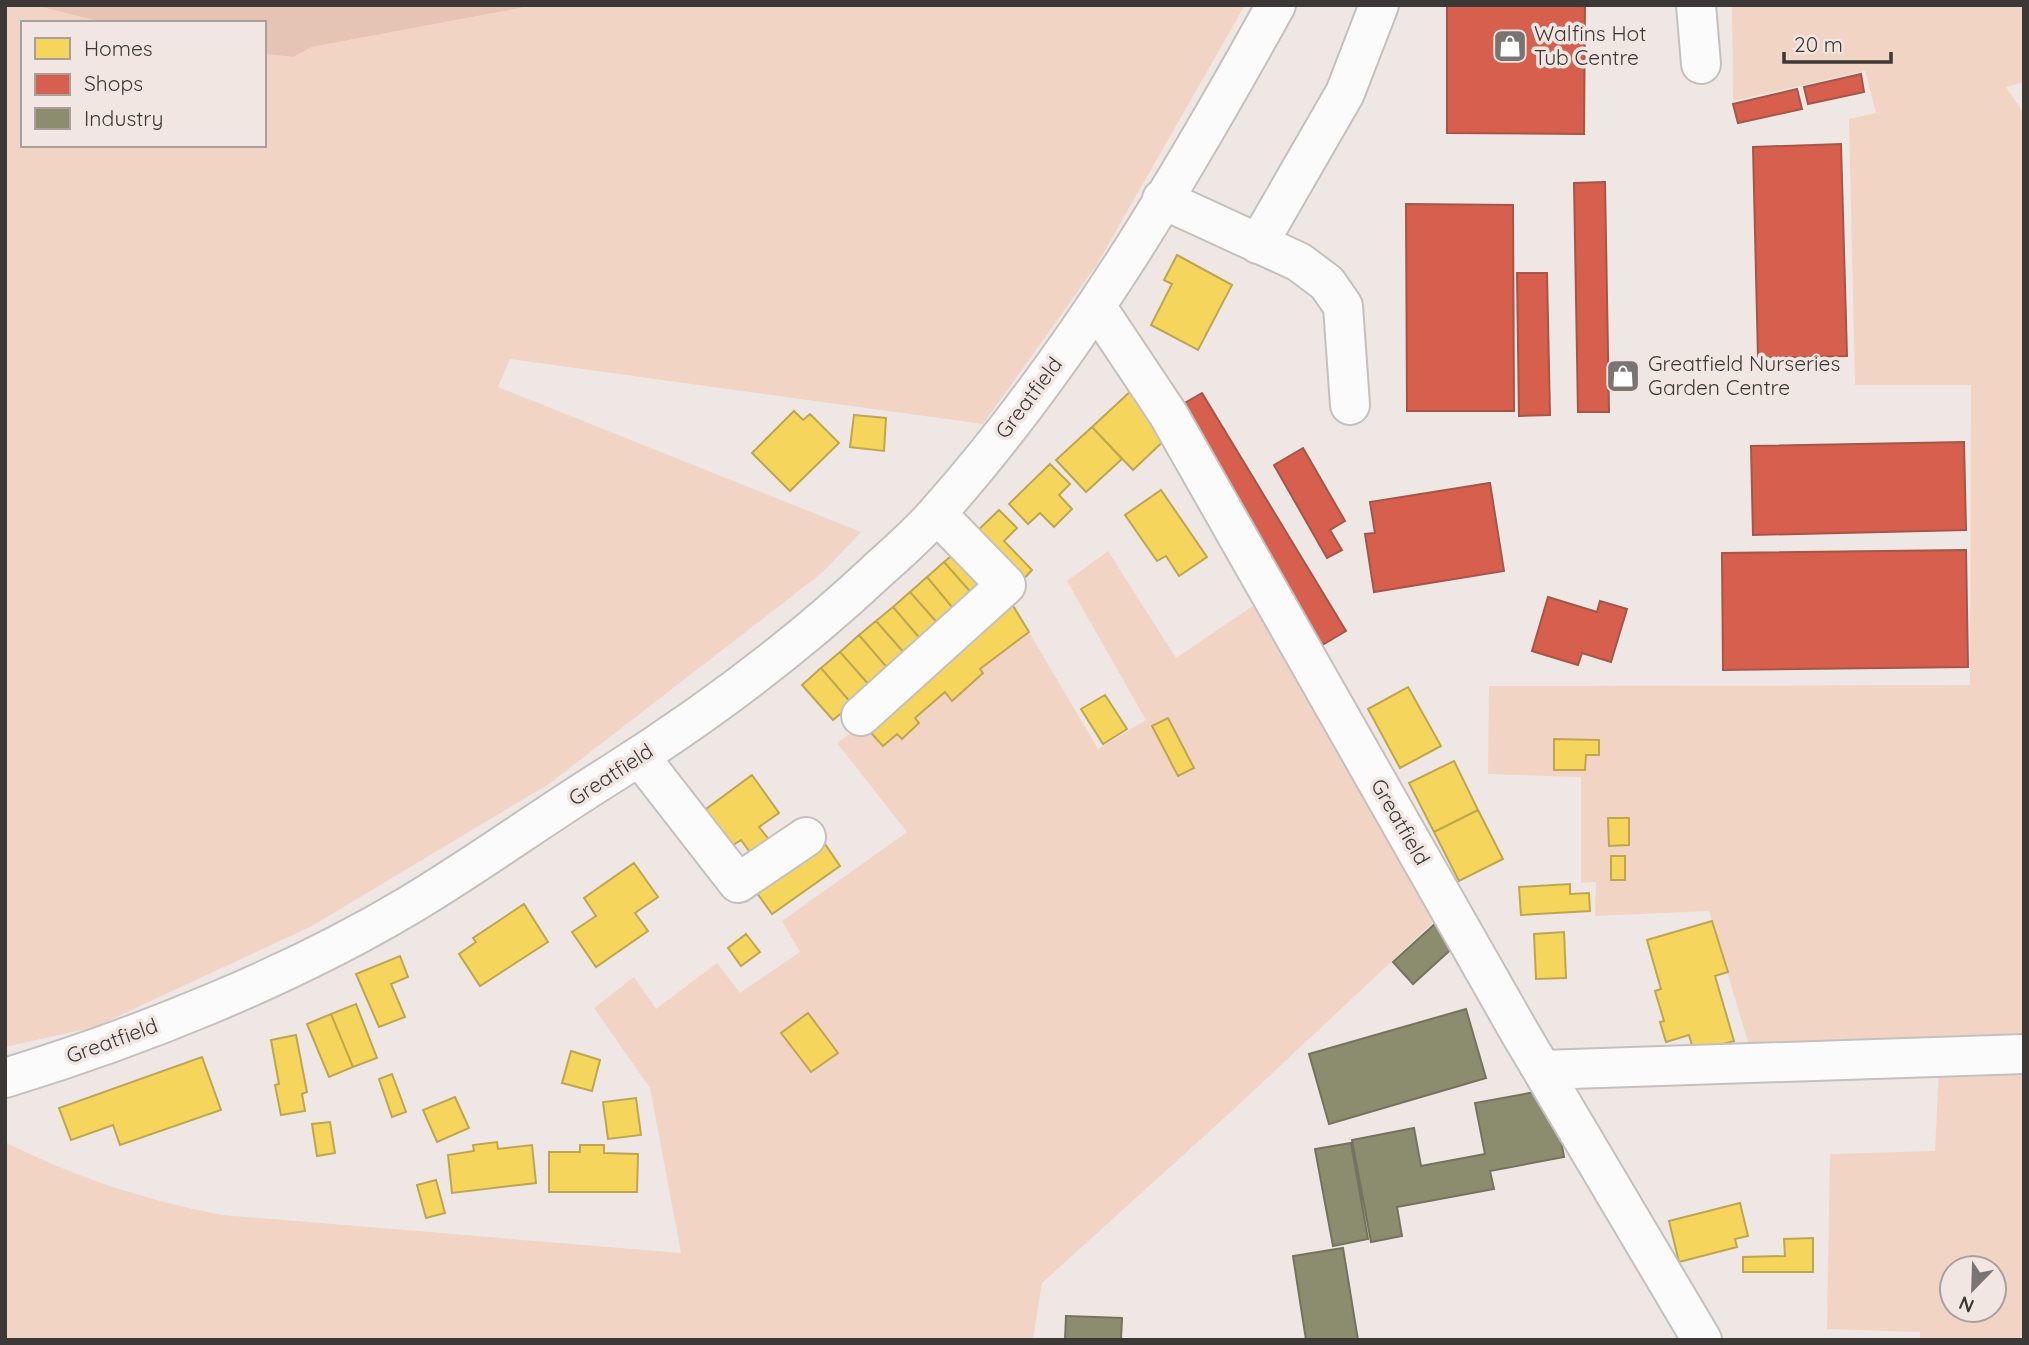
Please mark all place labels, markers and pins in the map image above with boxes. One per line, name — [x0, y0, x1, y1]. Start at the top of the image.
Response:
place label: Walfins Hot Tub Centre — [1534, 20, 1646, 70]
shop icon: Walfins Hot Tub Centre — [1491, 27, 1529, 65]
place label: Greatfield Nurseries Garden Centre — [1648, 350, 1840, 400]
shop icon: Greatfield Nurseries Garden Centre — [1604, 357, 1642, 395]

